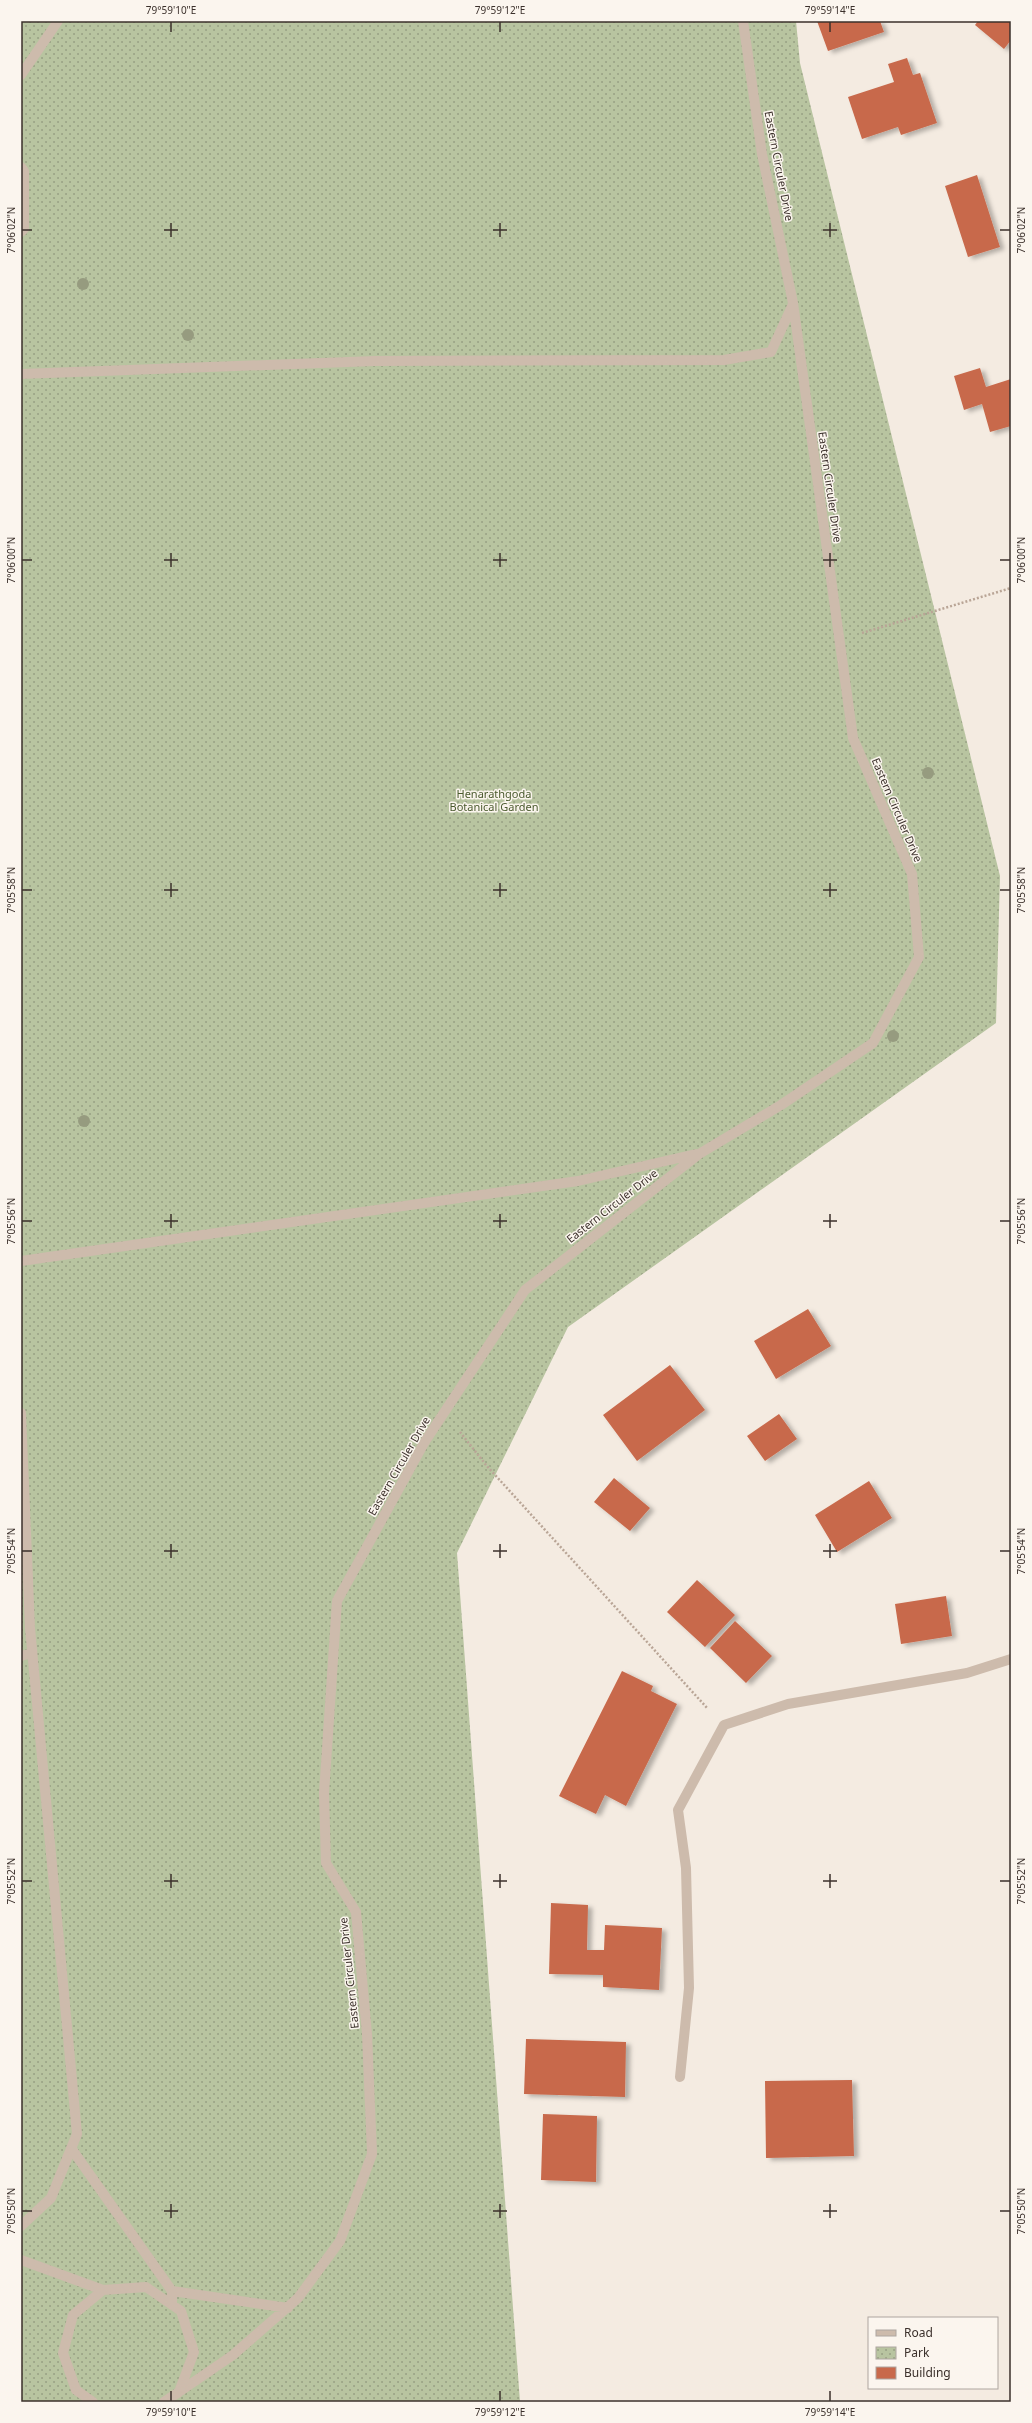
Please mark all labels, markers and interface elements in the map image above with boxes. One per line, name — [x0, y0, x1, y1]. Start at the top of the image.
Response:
text: 79°59'10"E — [146, 3, 196, 17]
text: 79°59'12"E — [475, 3, 525, 17]
text: 79°59'14"E — [805, 3, 855, 17]
street label: Eastern Circuler Drive — [761, 110, 798, 222]
text: 7°06'02"N — [4, 207, 18, 253]
text: 7°06'02"N — [1014, 207, 1028, 253]
street label: Eastern Circuler Drive — [815, 431, 846, 543]
text: 7°06'00"N — [4, 537, 18, 583]
text: 7°06'00"N — [1014, 537, 1028, 583]
street label: Eastern Circuler Drive — [869, 755, 926, 864]
park label: Henarathgoda Botanical Garden — [449, 786, 539, 814]
text: 7°05'58"N — [4, 867, 18, 913]
text: 7°05'58"N — [1014, 867, 1028, 913]
street label: Eastern Circuler Drive — [563, 1165, 660, 1246]
text: 7°05'56"N — [4, 1198, 18, 1244]
text: 7°05'56"N — [1014, 1198, 1028, 1244]
street label: Eastern Circuler Drive — [364, 1414, 433, 1518]
text: 7°05'54"N — [4, 1528, 18, 1574]
text: 7°05'54"N — [1014, 1528, 1028, 1574]
text: 7°05'52"N — [4, 1858, 18, 1904]
text: 7°05'52"N — [1014, 1858, 1028, 1904]
street label: Eastern Circuler Drive — [335, 1917, 362, 2029]
text: 7°05'50"N — [4, 2188, 18, 2234]
text: 7°05'50"N — [1014, 2188, 1028, 2234]
legend — [868, 2317, 998, 2389]
text: Road — [904, 2324, 933, 2341]
text: Park — [904, 2344, 930, 2361]
text: Building — [904, 2364, 951, 2381]
text: 79°59'10"E — [146, 2405, 196, 2419]
text: 79°59'12"E — [475, 2405, 525, 2419]
text: 79°59'14"E — [805, 2405, 855, 2419]

